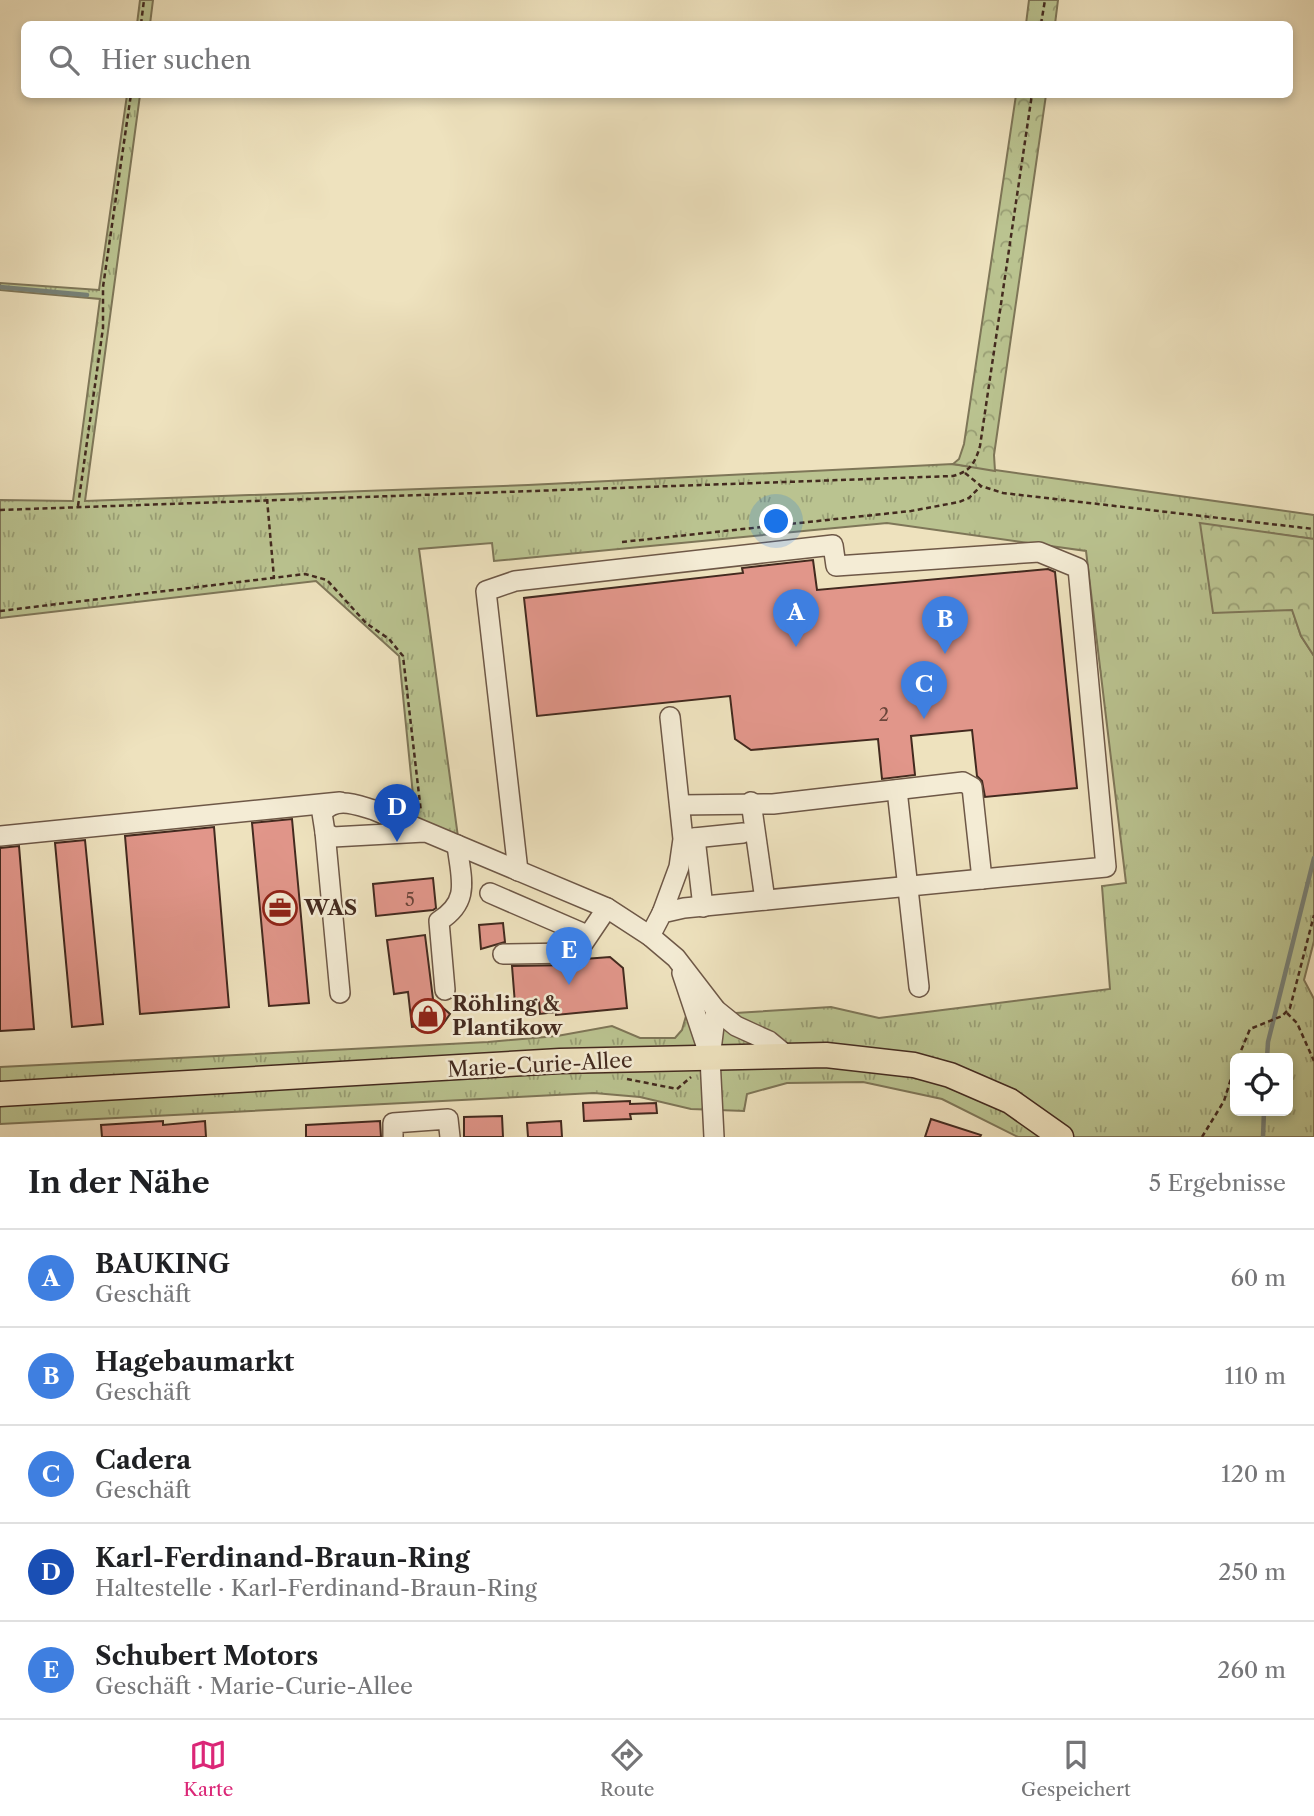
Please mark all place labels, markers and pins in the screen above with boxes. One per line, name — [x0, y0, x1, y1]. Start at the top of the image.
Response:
pin: A — [773, 589, 819, 647]
pin: B — [922, 596, 968, 654]
pin: C — [901, 661, 947, 719]
pin: D — [374, 784, 420, 842]
office icon: WAS — [261, 889, 299, 927]
place label: WAS — [303, 895, 357, 920]
pin: E — [546, 927, 592, 985]
place label: Röhling & Plantikow — [452, 991, 563, 1040]
shop icon: Röhling & Plantikow — [409, 997, 447, 1035]

